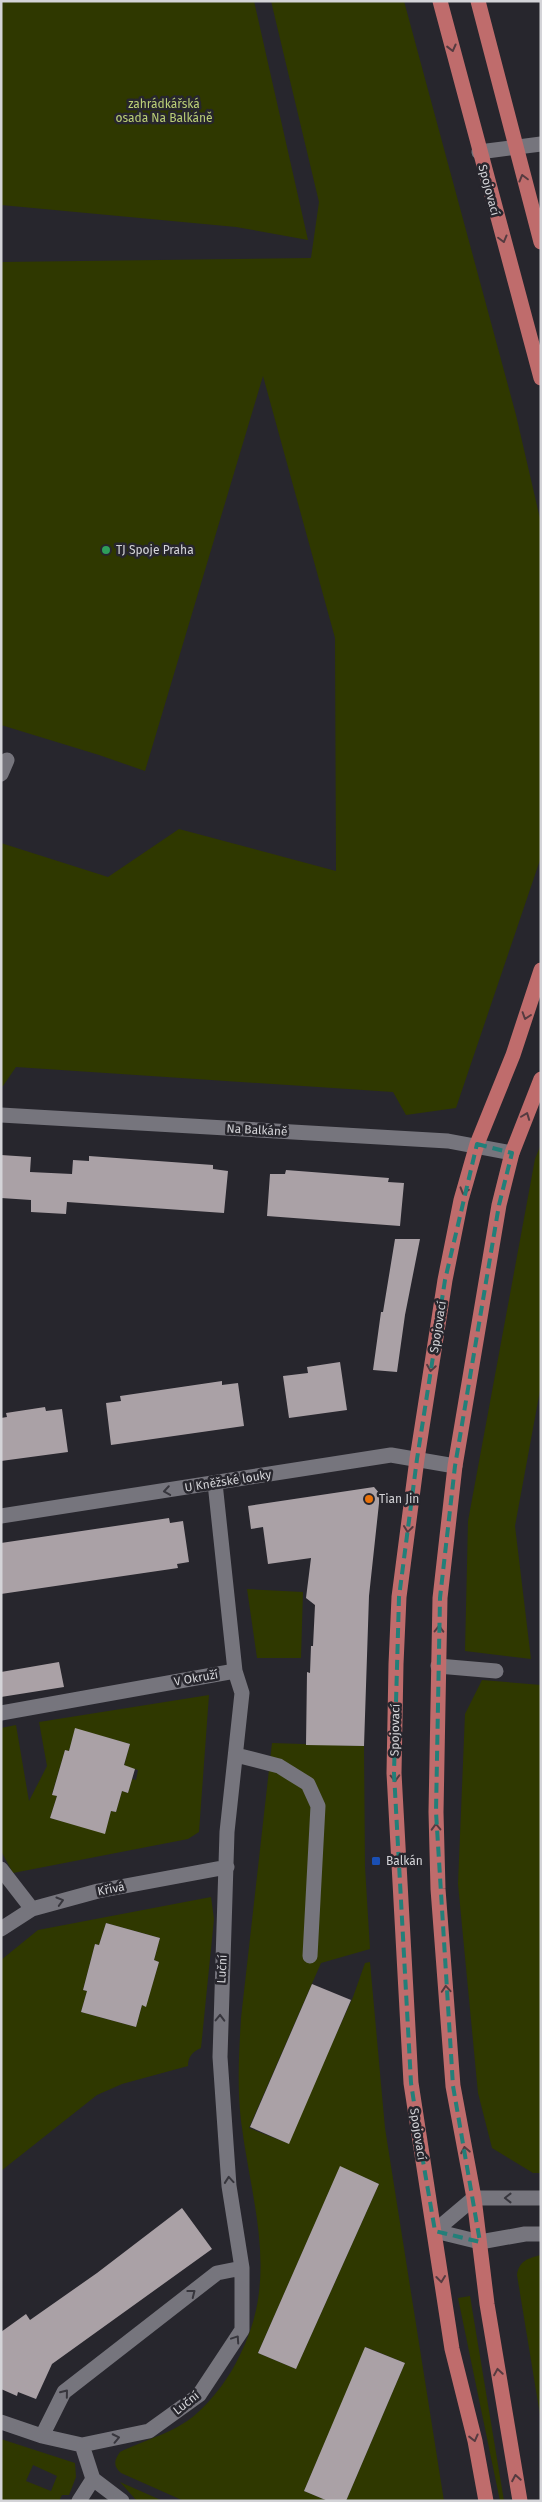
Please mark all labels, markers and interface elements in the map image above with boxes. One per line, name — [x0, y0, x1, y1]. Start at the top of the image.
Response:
one-way arrow — [446, 44, 457, 53]
park label: zahrádkářská osada Na Balkáně — [115, 97, 213, 125]
street label: Spojovací — [475, 163, 503, 218]
one-way arrow — [519, 175, 529, 183]
one-way arrow — [497, 235, 507, 243]
place label: TJ Spoje Praha — [116, 543, 194, 557]
marker: TJ Spoje Praha — [100, 544, 112, 556]
one-way arrow — [521, 1011, 531, 1020]
one-way arrow — [520, 1112, 531, 1121]
street label: Na Balkáně — [226, 1121, 288, 1139]
one-way arrow — [459, 1187, 469, 1195]
street label: Spojovací — [427, 1299, 449, 1354]
one-way arrow — [427, 1364, 437, 1373]
street label: U Kněžské louky — [184, 1467, 272, 1495]
one-way arrow — [163, 1485, 172, 1495]
place label: Tian Jin — [379, 1492, 419, 1506]
marker: Tian Jin — [363, 1493, 375, 1505]
one-way arrow — [403, 1525, 414, 1533]
one-way arrow — [434, 1625, 444, 1632]
street label: V Okruží — [173, 1667, 220, 1689]
street label: Spojovací — [388, 1703, 402, 1756]
one-way arrow — [389, 1775, 400, 1783]
one-way arrow — [431, 1822, 442, 1830]
place label: Balkán — [386, 1854, 423, 1868]
marker: Balkán — [370, 1855, 382, 1867]
street label: Křivá — [96, 1880, 126, 1898]
one-way arrow — [56, 1897, 64, 1907]
street label: Luční — [214, 1954, 230, 1984]
one-way arrow — [441, 1985, 452, 1993]
one-way arrow — [215, 2013, 225, 2021]
street label: Spojovací — [407, 2107, 429, 2162]
one-way arrow — [461, 2146, 471, 2154]
one-way arrow — [223, 2175, 234, 2183]
one-way arrow — [503, 2193, 511, 2203]
one-way arrow — [436, 2275, 446, 2283]
one-way arrow — [186, 2290, 195, 2298]
one-way arrow — [230, 2336, 239, 2345]
one-way arrow — [494, 2368, 504, 2377]
street label: Luční — [170, 2388, 202, 2418]
one-way arrow — [59, 2390, 68, 2399]
one-way arrow — [112, 2434, 120, 2444]
one-way arrow — [468, 2434, 478, 2442]
one-way arrow — [511, 2473, 521, 2482]

